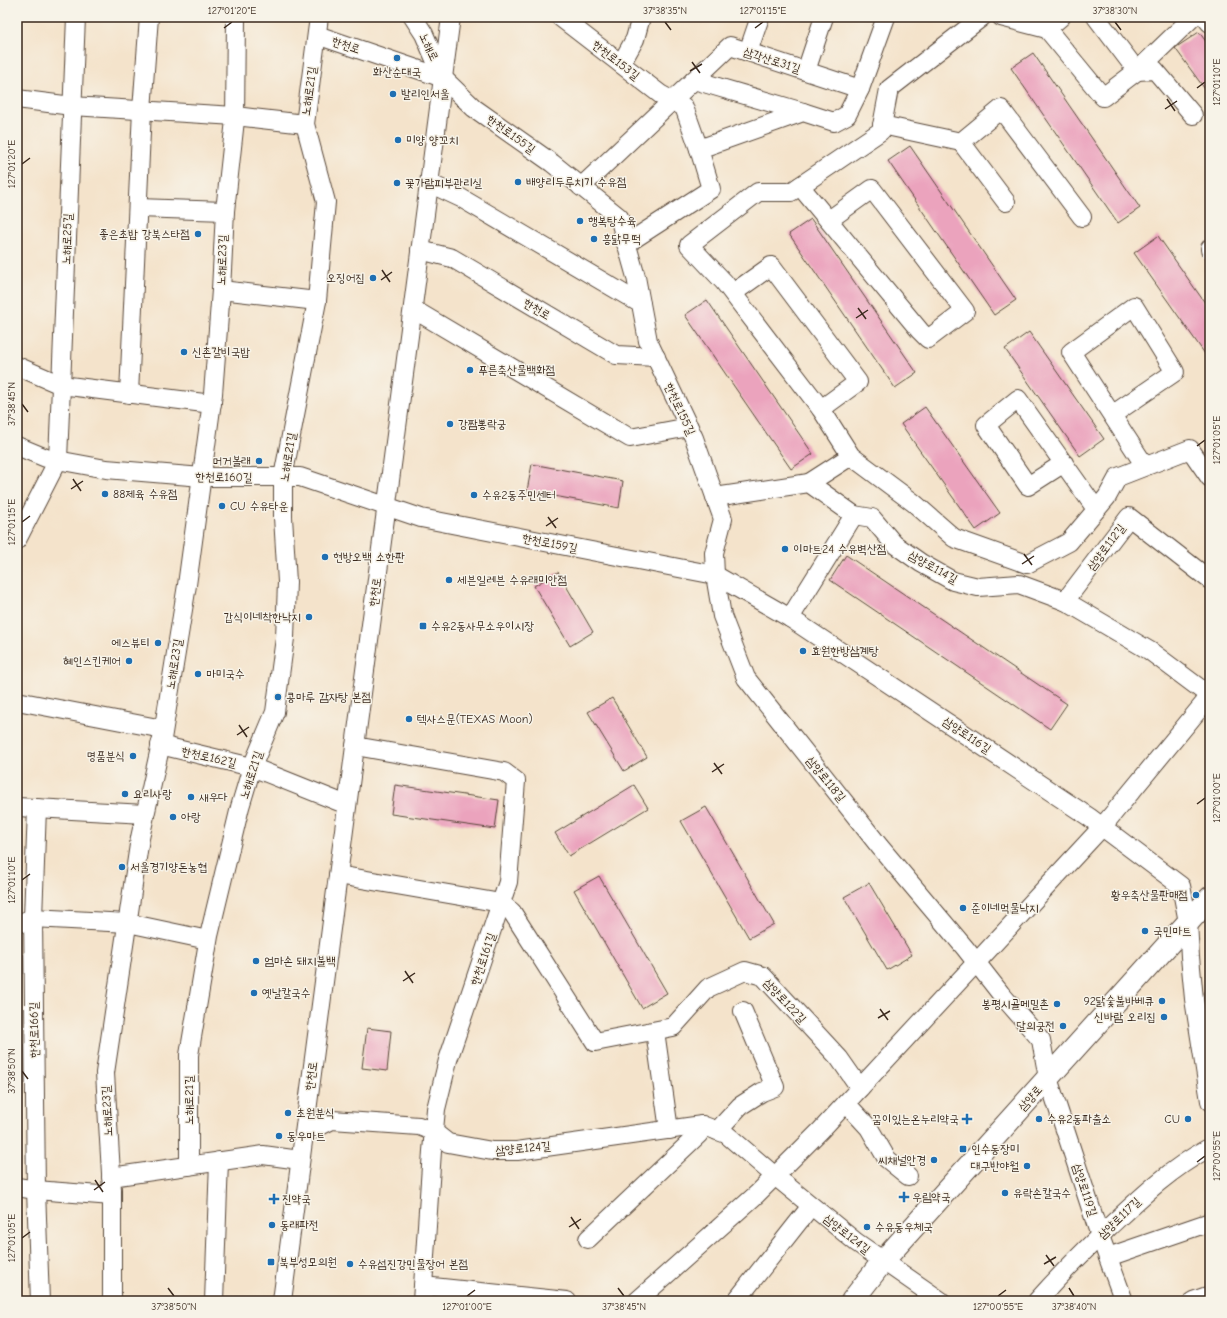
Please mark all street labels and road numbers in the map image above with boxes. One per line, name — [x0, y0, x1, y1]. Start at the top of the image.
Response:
street label: 노해로 — [417, 31, 441, 63]
street label: 한천로 — [330, 34, 362, 56]
street label: 한천로153길 — [590, 37, 643, 83]
street label: 삼각산로31길 — [742, 44, 803, 76]
street label: 노해로21길 — [299, 65, 319, 117]
street label: 한천로155길 — [484, 112, 538, 156]
street label: 노해로25길 — [59, 213, 75, 265]
street label: 노해로23길 — [214, 234, 230, 286]
street label: 한천로 — [521, 296, 553, 322]
street label: 한천로155길 — [662, 380, 698, 438]
street label: 노해로21길 — [277, 431, 299, 483]
street label: 한천로160길 — [195, 470, 253, 485]
street label: 삼양로112길 — [1084, 521, 1128, 573]
street label: 한천로159길 — [521, 531, 579, 555]
street label: 삼양로114길 — [906, 548, 960, 586]
street label: 한천로 — [366, 577, 384, 607]
street label: 노해로23길 — [163, 637, 185, 690]
street label: 삼양로116길 — [940, 714, 994, 756]
street label: 한천로162길 — [180, 744, 238, 770]
street label: 노해로21길 — [237, 749, 265, 801]
street label: 삼양로118길 — [803, 753, 849, 805]
street label: 한천로161길 — [467, 931, 499, 987]
street label: 삼양로122길 — [761, 976, 809, 1026]
street label: 한천로166길 — [27, 1001, 41, 1058]
street label: 한천로 — [302, 1061, 320, 1091]
street label: 노해로21길 — [182, 1075, 196, 1125]
street label: 삼양로 — [1015, 1083, 1045, 1113]
street label: 노해로23길 — [99, 1085, 115, 1137]
street label: 삼양로124길 — [495, 1139, 552, 1157]
street label: 삼양로119길 — [1070, 1162, 1100, 1218]
street label: 삼양로117길 — [1095, 1194, 1143, 1242]
street label: 삼양로124길 — [821, 1211, 873, 1257]

